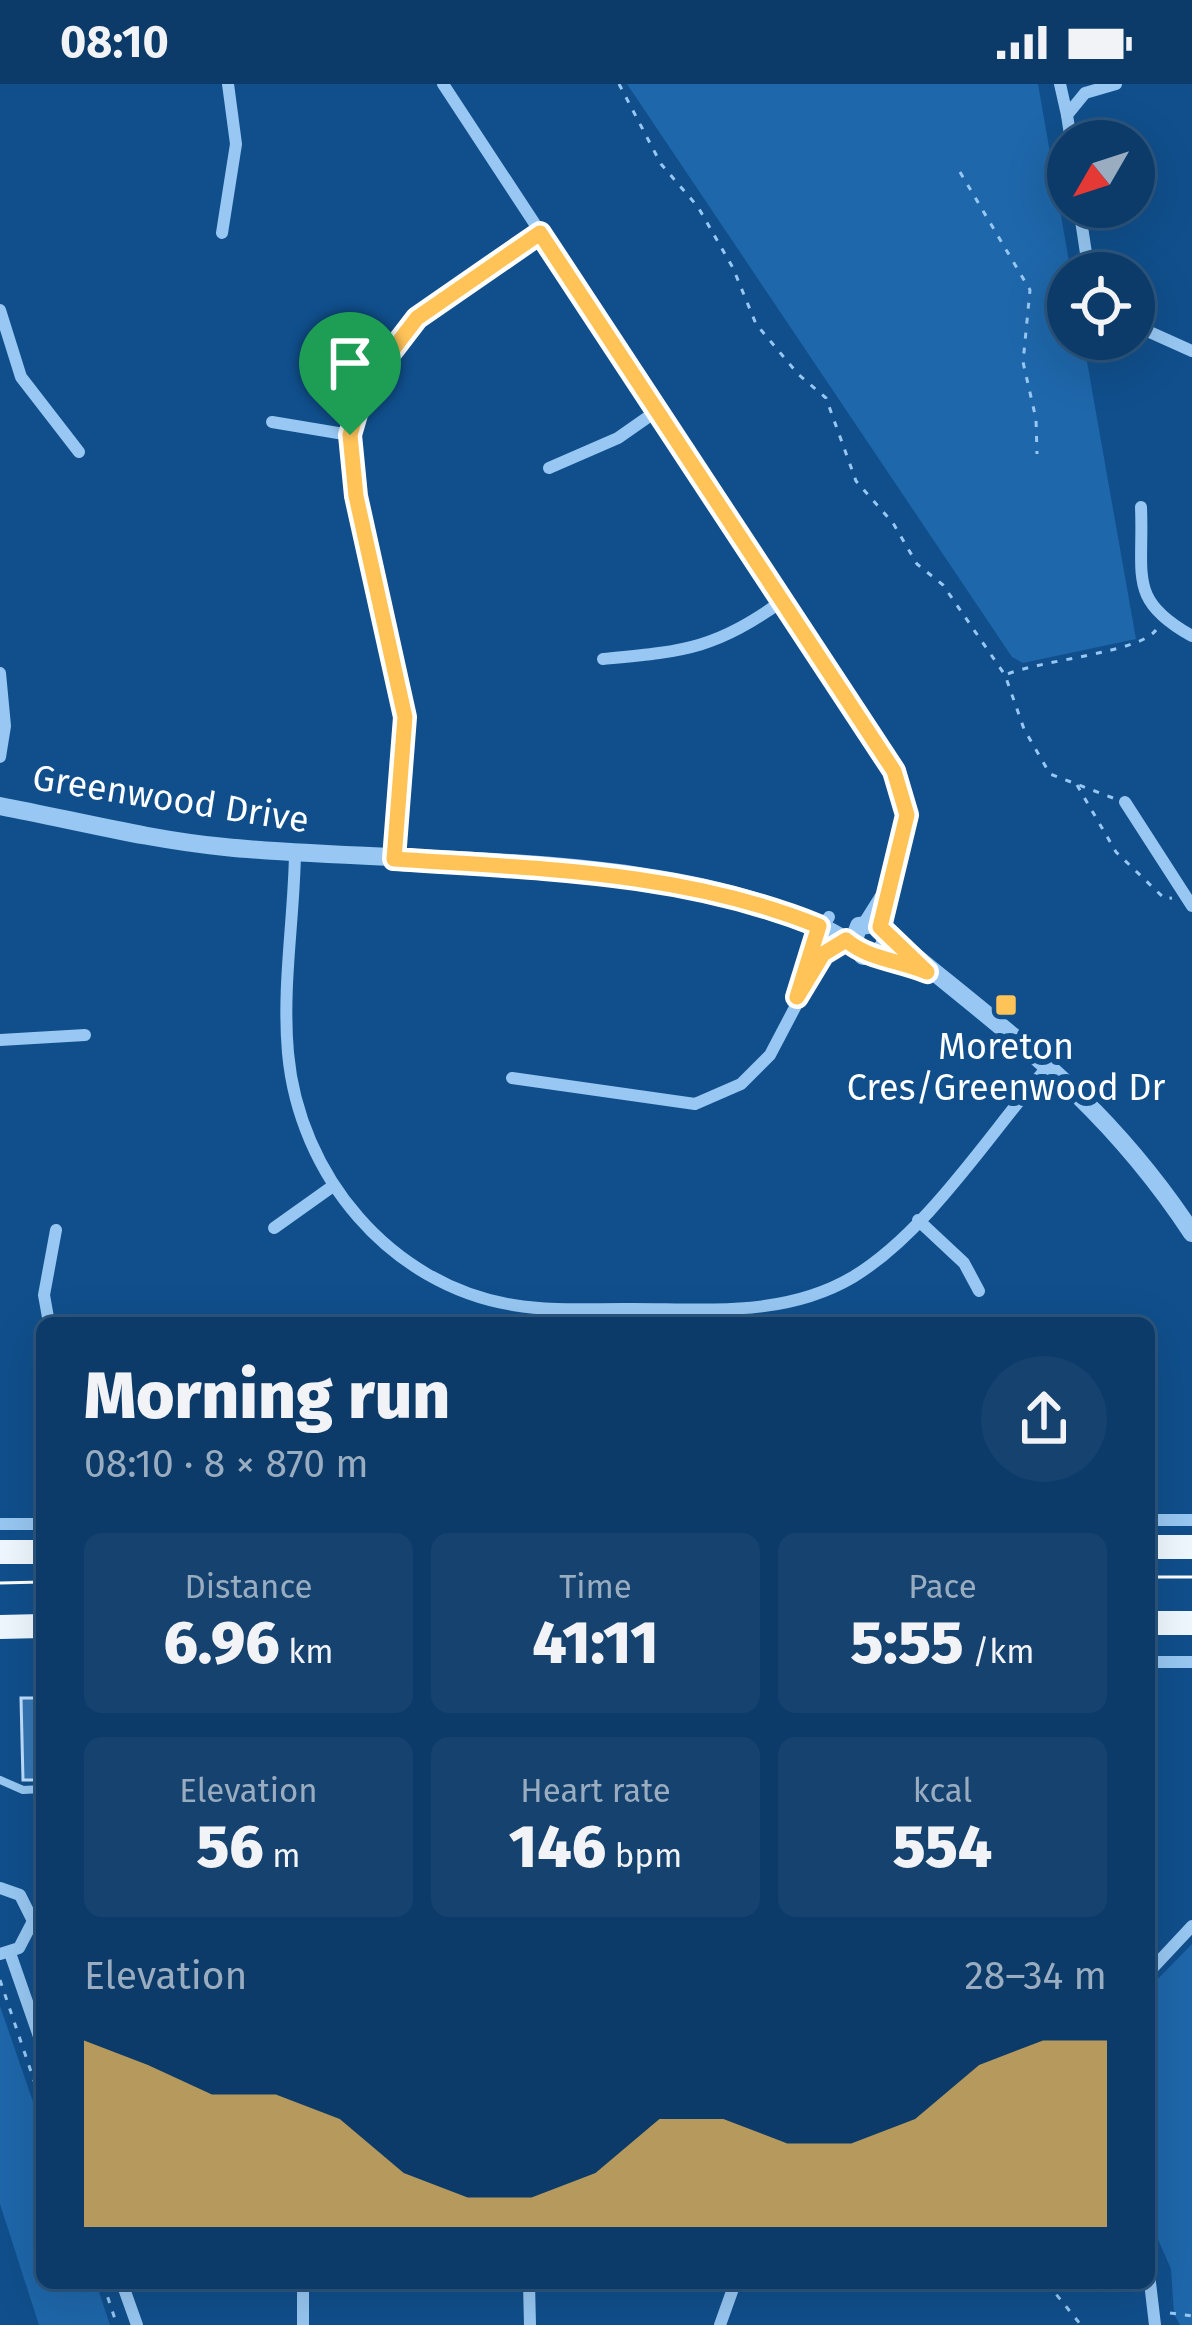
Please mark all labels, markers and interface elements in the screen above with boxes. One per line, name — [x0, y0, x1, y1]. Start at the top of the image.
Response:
text: 08:10 — [60, 15, 169, 69]
north arrow — [1047, 120, 1155, 228]
map controls — [1047, 120, 1155, 360]
button: locate — [1047, 252, 1155, 360]
pin — [299, 312, 401, 435]
icon: arrive — [317, 330, 383, 396]
street label: Greenwood Drive — [30, 755, 312, 843]
marker: Moreton Cres/Greenwood Dr — [993, 992, 1019, 1018]
place label: Moreton Cres/Greenwood Dr — [847, 1025, 1165, 1110]
text: Morning run — [84, 1356, 450, 1435]
button: share — [981, 1356, 1107, 1482]
text: 08:10 · 8 × 870 m — [84, 1441, 369, 1487]
text: Distance — [184, 1567, 313, 1607]
text: Time — [559, 1567, 632, 1607]
text: Pace — [908, 1567, 977, 1607]
text: 6.96 — [163, 1607, 280, 1679]
text: 41:11 — [532, 1607, 659, 1679]
text: 5:55 — [850, 1607, 963, 1679]
text: km — [280, 1632, 334, 1672]
text: /km — [963, 1632, 1035, 1672]
text: Elevation — [179, 1771, 318, 1811]
text: Heart rate — [520, 1771, 671, 1811]
text: kcal — [913, 1771, 972, 1811]
text: 56 — [196, 1811, 264, 1883]
text: 146 — [509, 1811, 606, 1883]
text: 554 — [893, 1811, 992, 1883]
text: m — [264, 1836, 301, 1876]
text: bpm — [606, 1836, 682, 1876]
text: Elevation — [84, 1953, 247, 1999]
text: 28–34 m — [964, 1953, 1107, 1999]

